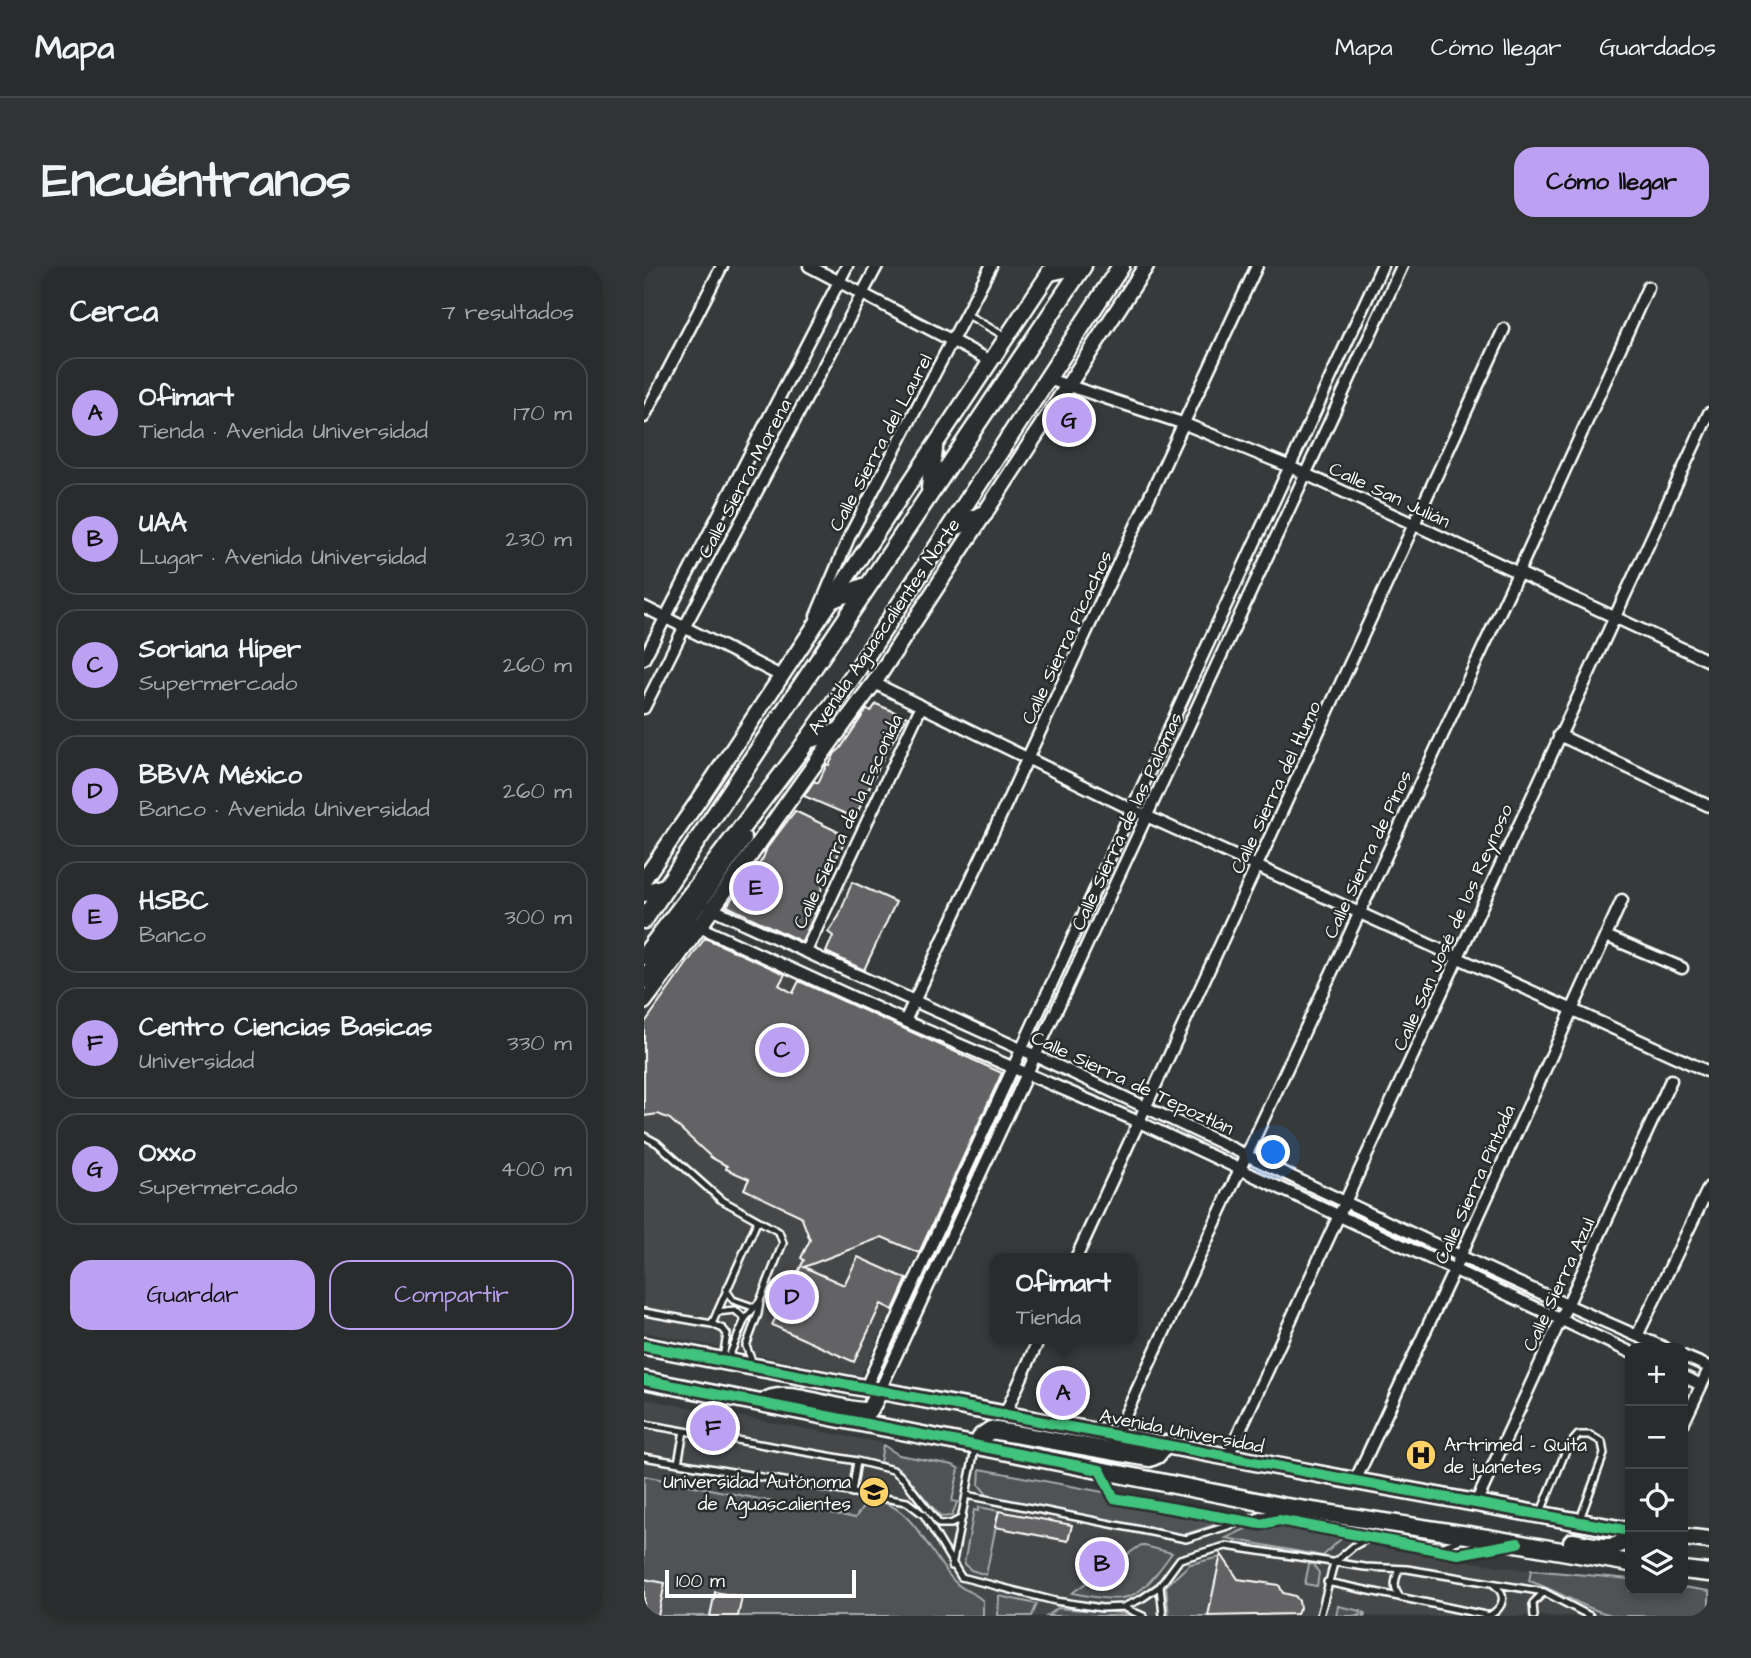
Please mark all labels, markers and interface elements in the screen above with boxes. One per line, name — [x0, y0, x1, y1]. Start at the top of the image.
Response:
text: Mapa — [35, 25, 114, 71]
text: Mapa — [1335, 31, 1393, 65]
text: Cómo llegar — [1431, 31, 1561, 65]
text: Guardados — [1599, 31, 1716, 65]
button: Cómo llegar — [1514, 147, 1709, 217]
text: Encuéntranos — [42, 148, 351, 216]
text: Cerca — [70, 291, 158, 333]
text: 7 resultados — [441, 296, 574, 328]
street label: Calle Sierra del Laurel — [823, 349, 940, 536]
text: Ofimart — [139, 379, 234, 415]
street label: Calle Sierra Morena — [692, 394, 799, 563]
pin: G — [1046, 394, 1092, 446]
text: A — [88, 397, 102, 429]
text: 170 m — [513, 397, 572, 429]
text: Tienda · Avenida Universidad — [139, 415, 428, 447]
street label: Calle San Julián — [1324, 456, 1454, 535]
text: UAA — [139, 505, 187, 541]
street label: Avenida Aguascalientes Norte — [801, 513, 968, 741]
text: B — [87, 523, 103, 555]
text: 230 m — [506, 523, 572, 555]
text: Lugar · Avenida Universidad — [139, 541, 427, 573]
street label: Calle Sierra Picachos — [1015, 546, 1120, 729]
text: Soriana Híper — [139, 631, 301, 667]
text: C — [87, 649, 103, 681]
text: 260 m — [503, 649, 572, 681]
text: Supermercado — [139, 667, 297, 699]
street label: Calle Sierra del Humo — [1224, 697, 1328, 878]
street label: Calle Sierra de las Palomas — [1065, 708, 1190, 935]
street label: Calle Sierra de la Esconida — [787, 710, 910, 933]
text: BBVA México — [139, 757, 302, 793]
street label: Calle Sierra de Pinos — [1317, 766, 1419, 943]
text: D — [88, 775, 102, 807]
text: 260 m — [503, 775, 572, 807]
text: Banco · Avenida Universidad — [139, 793, 430, 825]
street label: Calle San José de los Reynoso — [1387, 800, 1521, 1056]
pin: E — [733, 862, 779, 914]
text: HSBC — [139, 883, 208, 919]
text: E — [88, 901, 102, 933]
text: 300 m — [504, 901, 572, 933]
text: Banco — [139, 919, 206, 951]
text: Centro Ciencias Basicas — [139, 1009, 432, 1045]
pin: C — [759, 1024, 805, 1076]
street label: Calle Sierra de Tepoztlán — [1027, 1024, 1238, 1142]
text: F — [87, 1027, 103, 1059]
text: 330 m — [507, 1027, 572, 1059]
text: Universidad — [139, 1045, 254, 1077]
street label: Calle Sierra Pintada — [1428, 1100, 1523, 1269]
text: Oxxo — [139, 1135, 196, 1171]
your location — [1256, 1135, 1290, 1169]
text: G — [87, 1153, 103, 1185]
text: 400 m — [500, 1153, 572, 1185]
text: Supermercado — [139, 1171, 297, 1203]
street label: Calle Sierra Azul — [1517, 1213, 1602, 1356]
popup — [990, 1253, 1137, 1344]
button: Guardar — [70, 1260, 315, 1330]
button: Compartir — [329, 1260, 574, 1330]
text: Ofimart — [1016, 1265, 1111, 1301]
pin: D — [769, 1271, 815, 1323]
text: Tienda — [1016, 1301, 1081, 1333]
map controls — [1625, 1343, 1688, 1595]
button: + — [1625, 1343, 1688, 1406]
pin: A — [1040, 1367, 1086, 1419]
pin: F — [690, 1402, 736, 1454]
street label: Avenida Universidad — [1097, 1402, 1266, 1461]
button: − — [1625, 1406, 1688, 1469]
place label: Artrimed - Quita de juanetes — [1444, 1432, 1587, 1481]
hospital icon: Artrimed - Quita de juanetes — [1404, 1438, 1438, 1472]
place label: Universidad Autónoma de Aguascalientes — [663, 1469, 851, 1519]
button: locate — [1625, 1469, 1688, 1532]
school or university icon: Universidad Autónoma de Aguascalientes — [857, 1475, 891, 1509]
button: layers — [1625, 1532, 1688, 1595]
pin: B — [1079, 1538, 1125, 1590]
scale bar — [665, 1567, 856, 1599]
text: 100 m — [676, 1568, 725, 1595]

